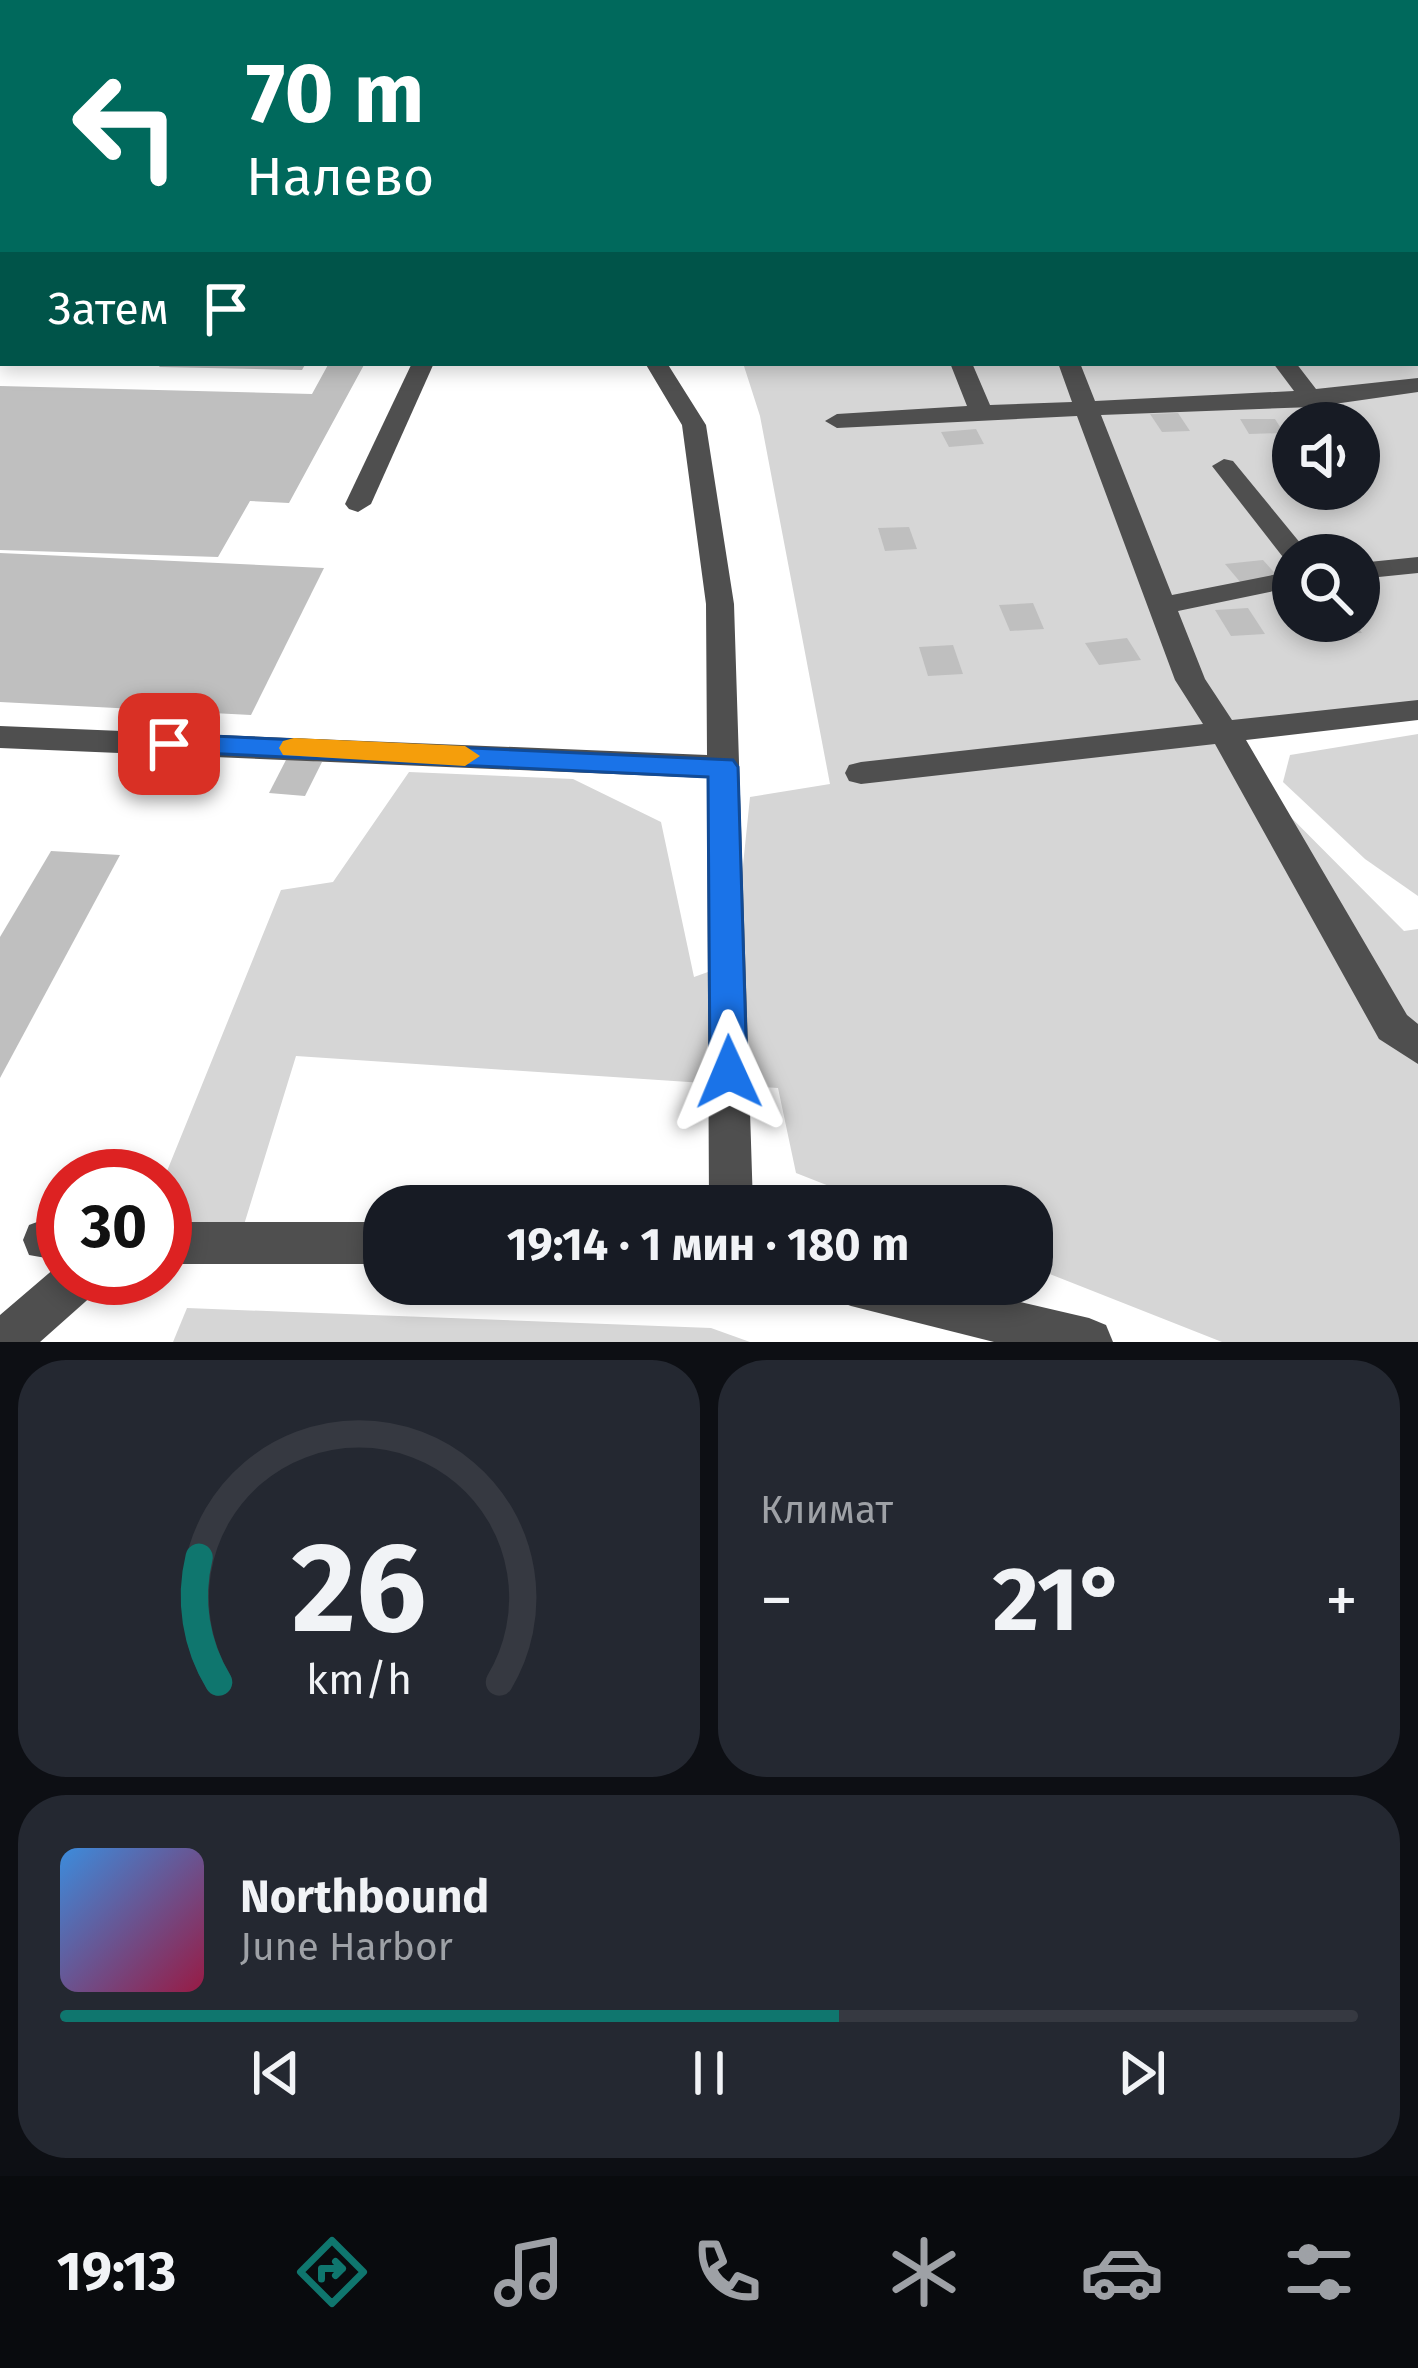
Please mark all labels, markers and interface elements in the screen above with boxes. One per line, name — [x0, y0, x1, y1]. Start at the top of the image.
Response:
text: 70 m — [246, 43, 424, 144]
icon: left — [48, 48, 204, 204]
text: Налево — [246, 145, 434, 209]
icon: arrive — [193, 276, 259, 342]
text: Затем — [48, 282, 169, 336]
map controls — [1272, 402, 1380, 642]
button: sound — [1272, 402, 1380, 510]
button: search — [1272, 534, 1380, 642]
pin — [118, 693, 220, 795]
icon: arrive — [136, 711, 202, 777]
position arrow — [666, 1009, 792, 1135]
speed limit sign: 30 — [36, 1149, 192, 1305]
text: 19:14 · 1 мин · 180 m — [507, 1218, 909, 1272]
text: Климат — [760, 1487, 893, 1533]
text: 26 — [292, 1514, 426, 1664]
text: 21° — [992, 1546, 1126, 1654]
text: − — [760, 1561, 793, 1640]
text: + — [1325, 1561, 1358, 1640]
text: km/h — [306, 1653, 412, 1704]
text: Northbound — [240, 1870, 489, 1924]
text: June Harbor — [240, 1924, 453, 1970]
icon: previous — [243, 2040, 309, 2106]
icon: pause — [676, 2040, 742, 2106]
icon: next — [1109, 2040, 1175, 2106]
icon: directions — [290, 2230, 374, 2314]
icon: music — [487, 2230, 571, 2314]
icon: phone — [685, 2230, 769, 2314]
icon: climate — [882, 2230, 966, 2314]
icon: car — [1080, 2230, 1164, 2314]
icon: filters — [1277, 2230, 1361, 2314]
text: 19:13 — [57, 2240, 176, 2304]

